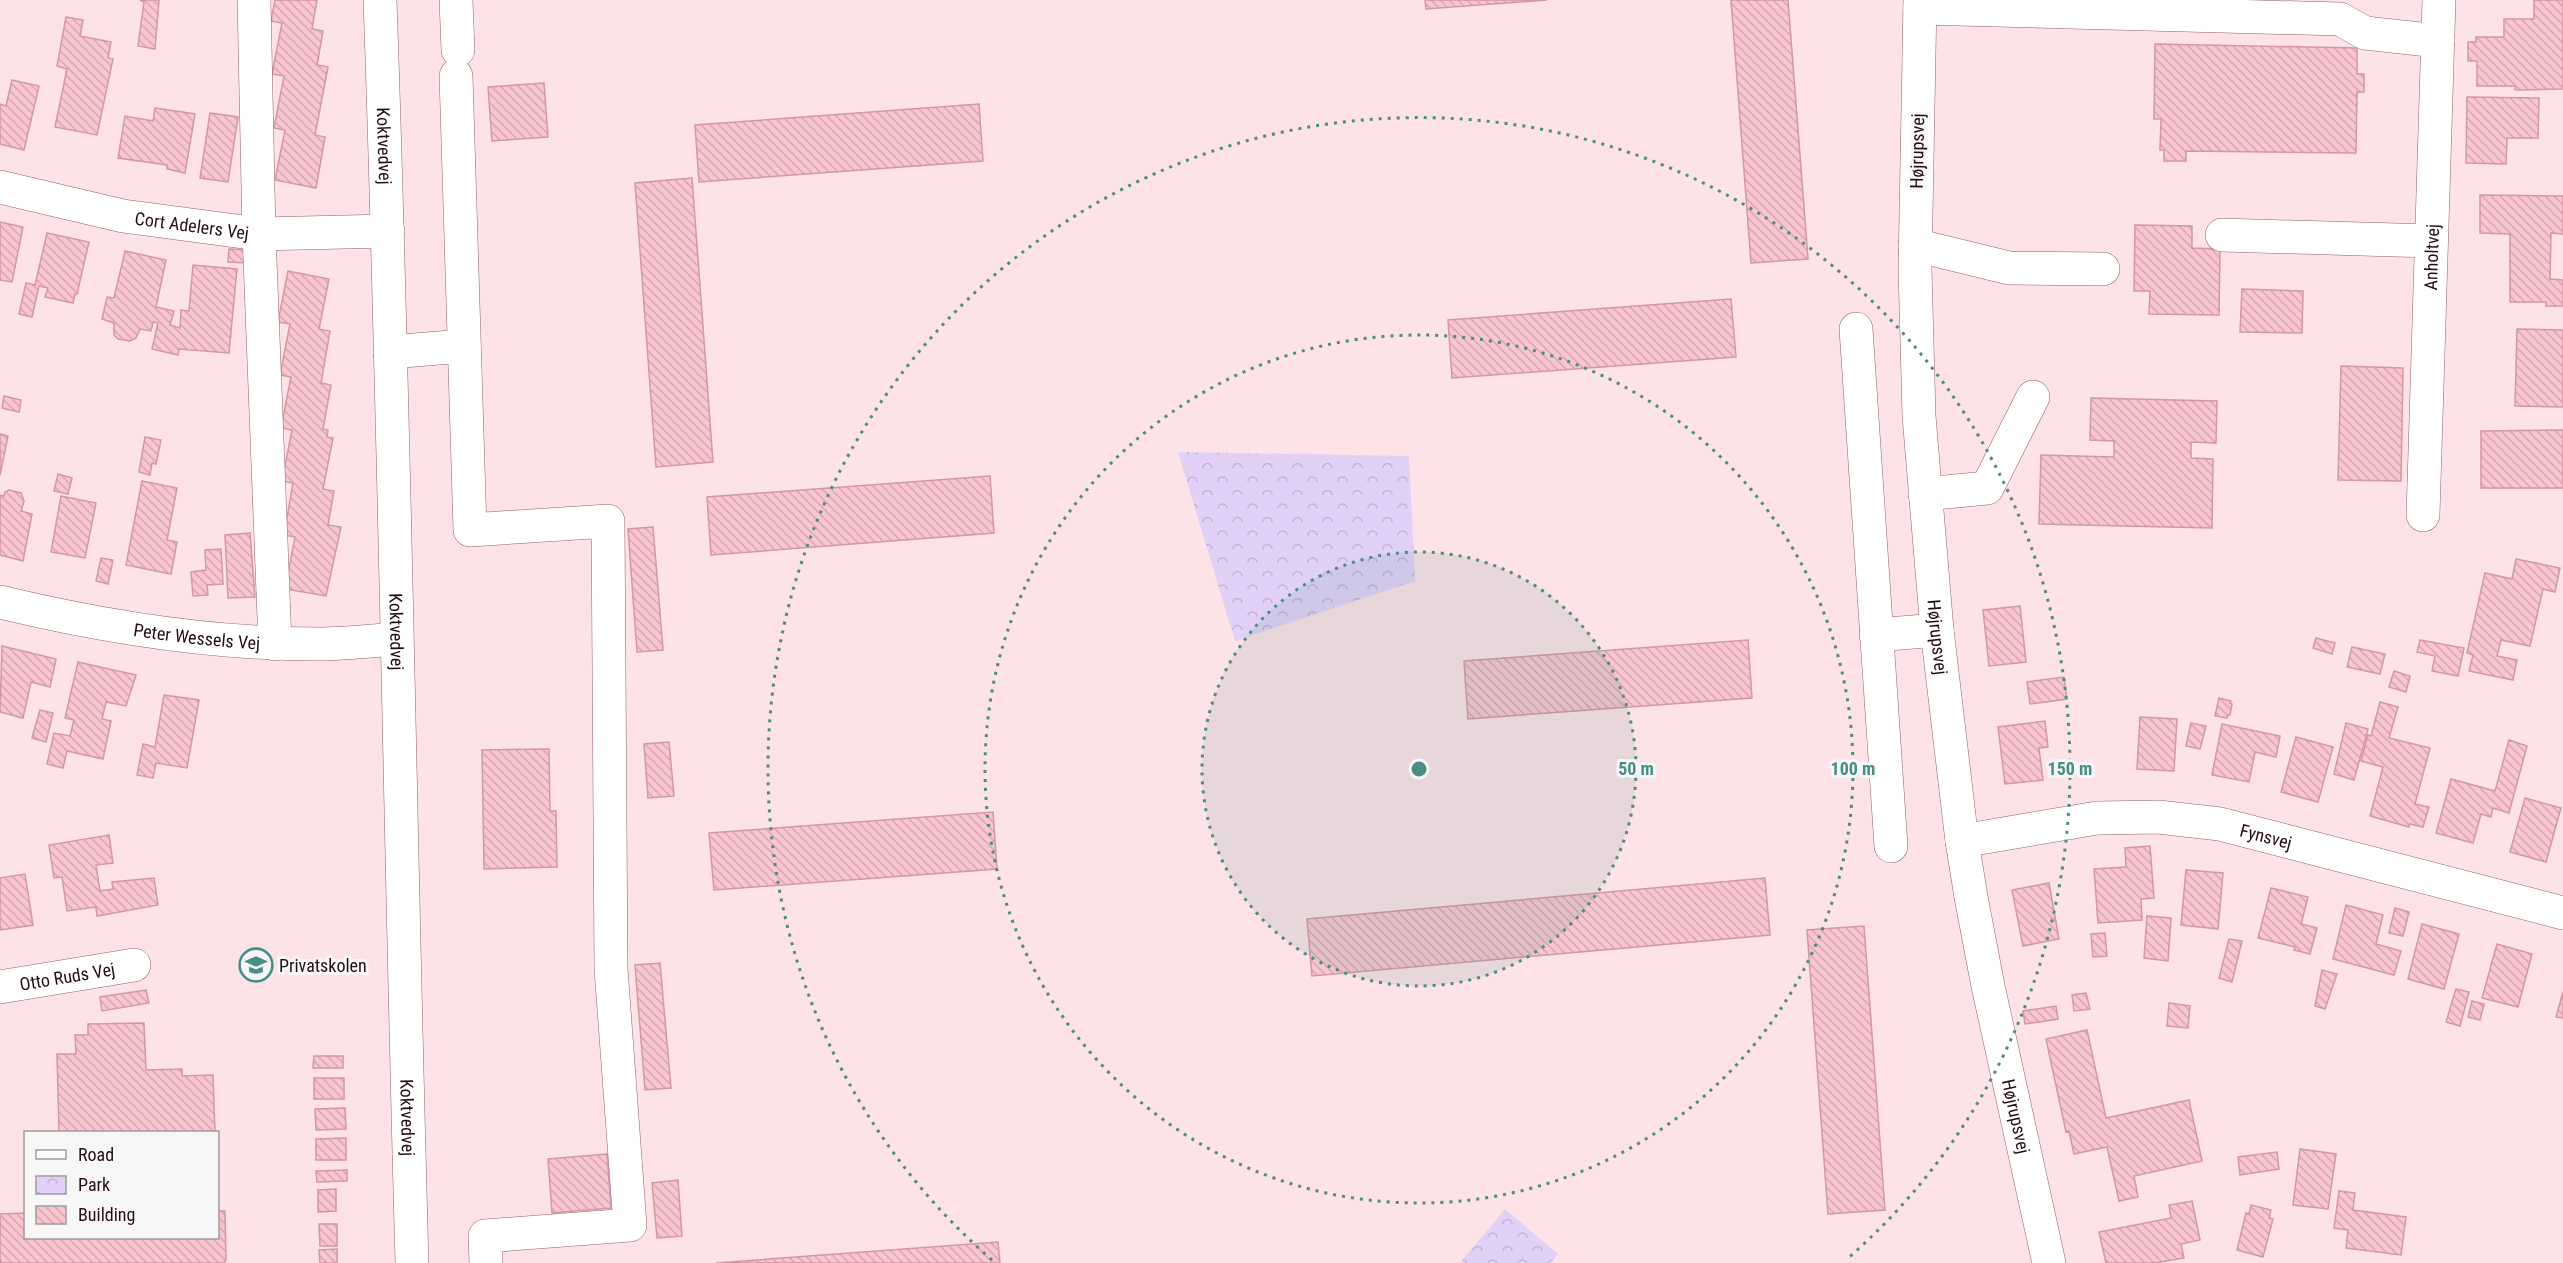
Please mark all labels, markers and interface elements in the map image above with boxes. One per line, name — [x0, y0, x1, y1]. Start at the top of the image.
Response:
street label: Koktvedvej — [373, 107, 396, 185]
street label: Højrupsvej — [1906, 113, 1928, 189]
street label: Cort Adelers Vej — [134, 207, 250, 243]
street label: Anholtvej — [2419, 224, 2443, 291]
street label: Koktvedvej — [386, 593, 408, 671]
street label: Højrupsvej — [1924, 599, 1953, 676]
street label: Peter Wessels Vej — [132, 618, 261, 653]
text: 50 m — [1618, 758, 1654, 779]
text: 100 m — [1831, 758, 1875, 779]
text: 150 m — [2048, 758, 2092, 779]
centre of rings — [1409, 759, 1429, 779]
street label: Fynsvej — [2238, 819, 2294, 853]
school or university icon: Privatskolen — [238, 947, 274, 983]
place label: Privatskolen — [279, 955, 367, 976]
street label: Otto Ruds Vej — [18, 958, 116, 994]
street label: Højrupsvej — [1998, 1077, 2035, 1155]
street label: Koktvedvej — [397, 1079, 420, 1156]
legend — [24, 1131, 219, 1239]
text: Road — [78, 1144, 114, 1165]
text: Park — [78, 1174, 110, 1195]
text: Building — [78, 1204, 135, 1225]

